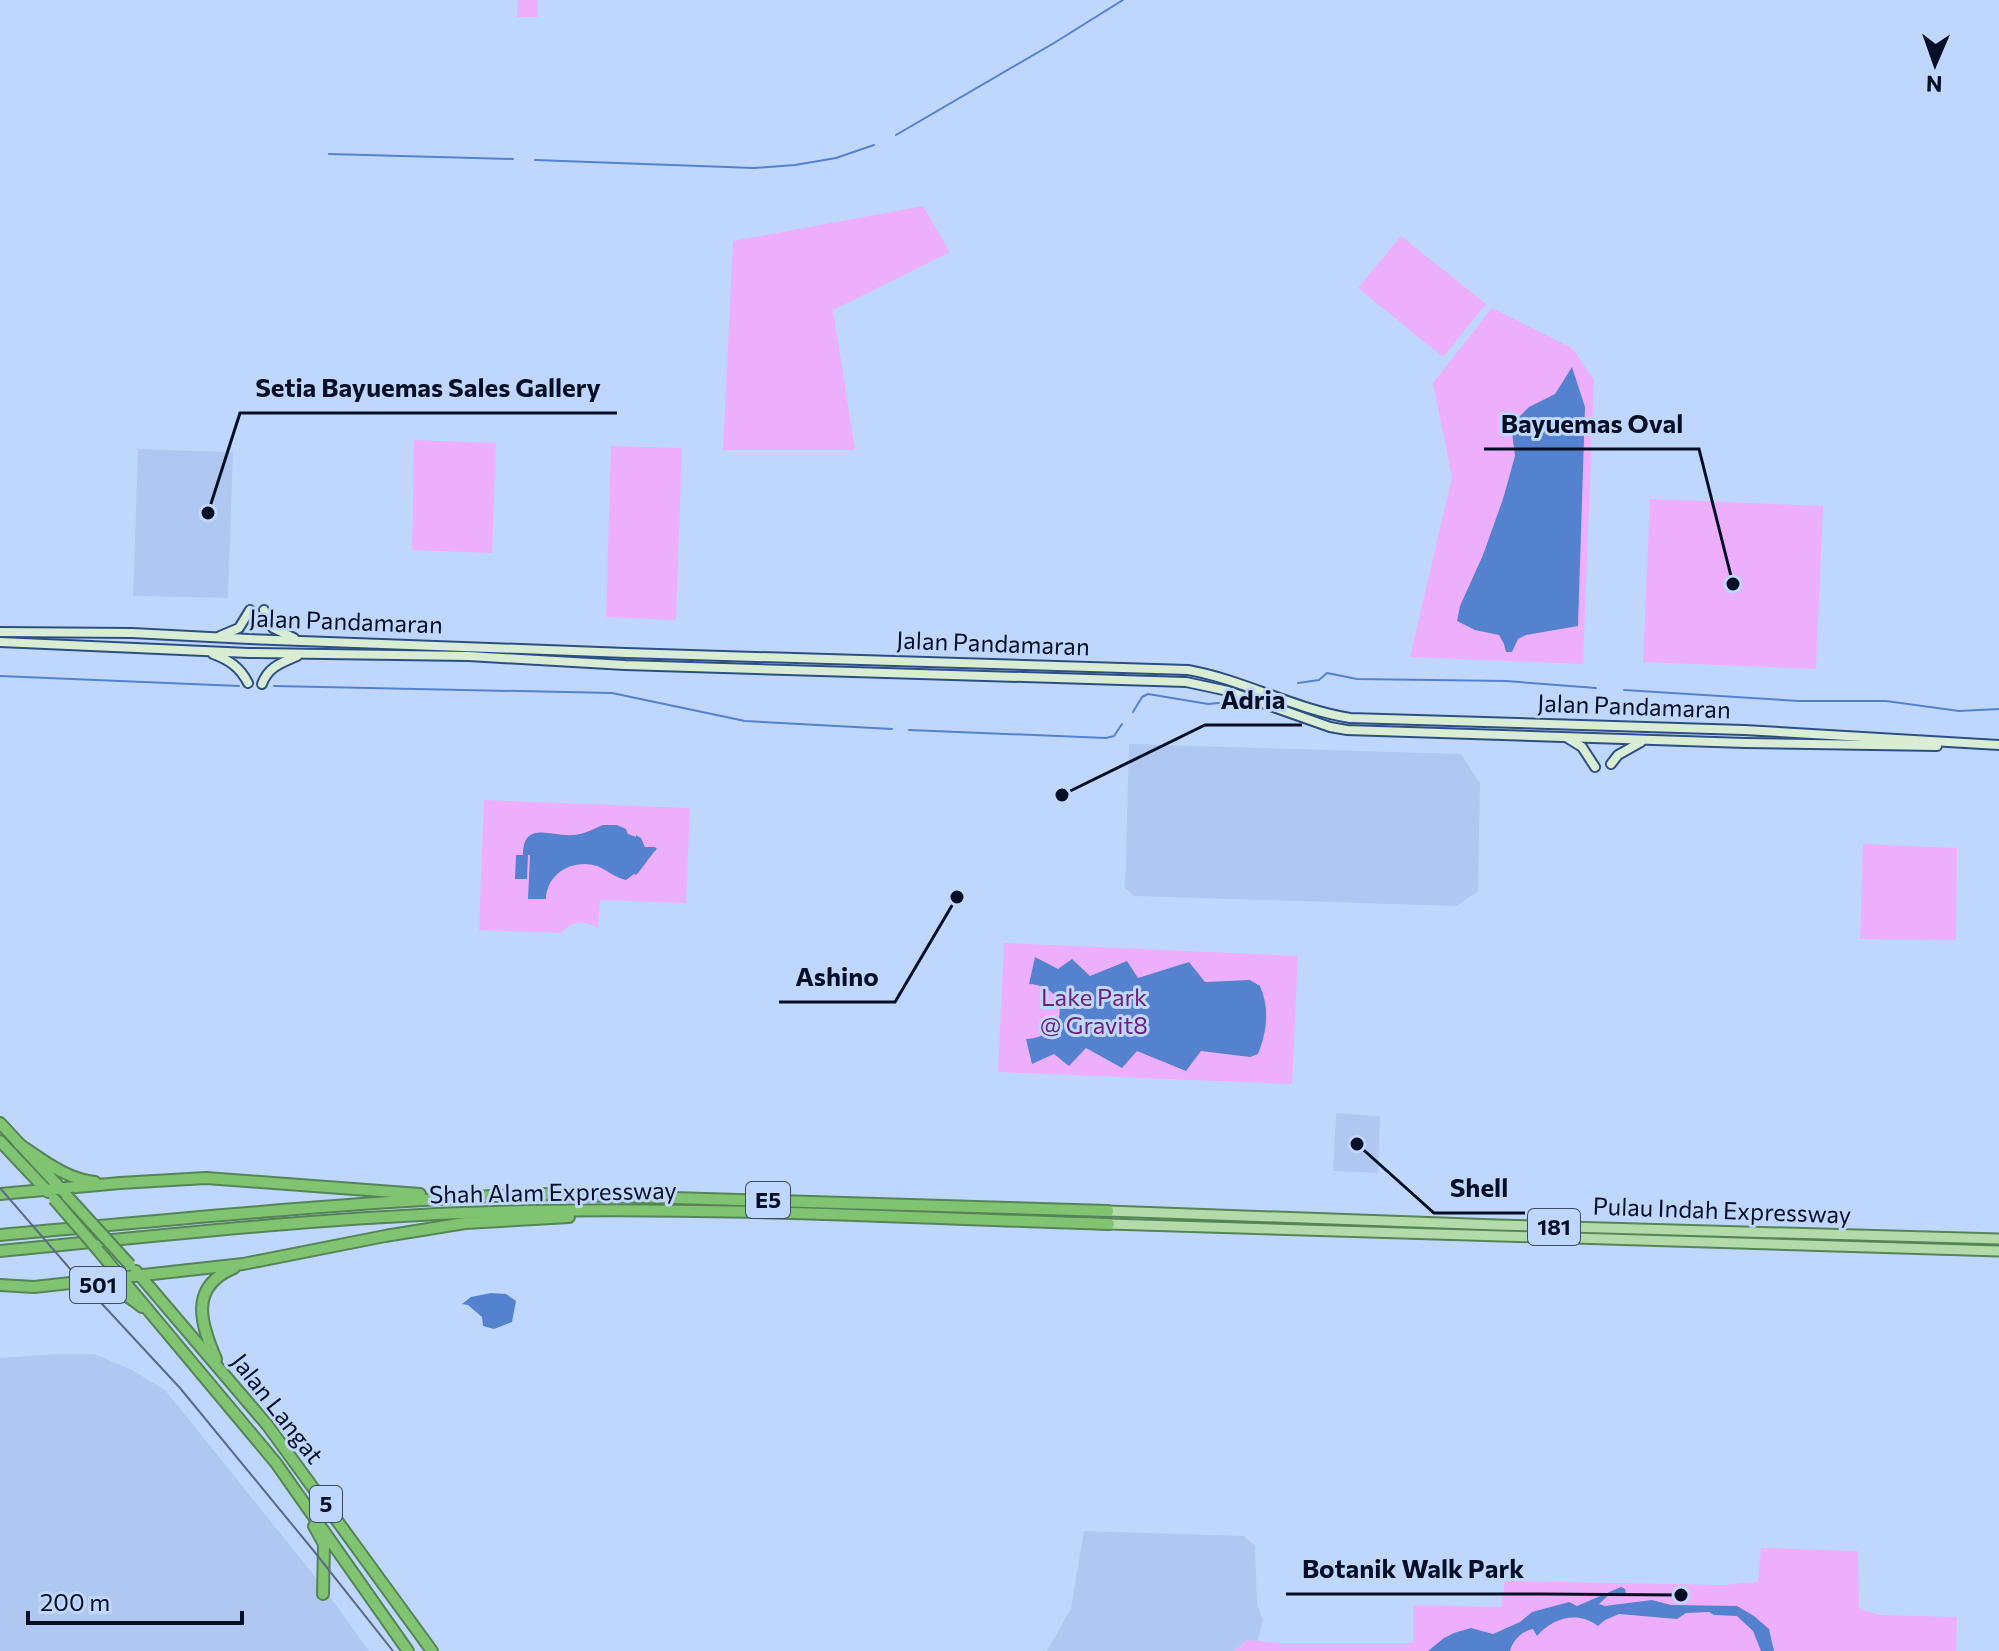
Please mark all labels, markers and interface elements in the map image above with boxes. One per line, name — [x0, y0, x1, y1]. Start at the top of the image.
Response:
north arrow — [1895, 24, 1975, 104]
text: N — [1926, 71, 1943, 98]
callout: Setia Bayuemas Sales Gallery — [240, 363, 617, 413]
text: Setia Bayuemas Sales Gallery — [255, 371, 601, 402]
callout: Bayuemas Oval — [1484, 399, 1699, 449]
text: Bayuemas Oval — [1501, 407, 1683, 438]
street label: Jalan Pandamaran — [249, 603, 443, 638]
street label: Jalan Pandamaran — [896, 625, 1090, 660]
callout: Adria — [1205, 675, 1302, 725]
text: Adria — [1221, 683, 1285, 714]
street label: Jalan Pandamaran — [1537, 688, 1731, 723]
callout: Ashino — [779, 952, 895, 1002]
text: Ashino — [795, 960, 879, 991]
park label: Lake Park @ Gravit8 — [1040, 982, 1148, 1039]
callout: Shell — [1434, 1163, 1525, 1213]
text: Shell — [1450, 1171, 1508, 1202]
street label: Shah Alam Expressway — [429, 1175, 677, 1208]
road number: E5 — [746, 1182, 790, 1218]
street label: Pulau Indah Expressway — [1592, 1190, 1852, 1229]
road number: 181 — [1528, 1209, 1580, 1245]
road number: 501 — [70, 1267, 126, 1303]
street label: Jalan Langat — [226, 1347, 330, 1469]
road number: 5 — [310, 1486, 342, 1522]
callout: Botanik Walk Park — [1286, 1544, 1540, 1594]
text: Botanik Walk Park — [1302, 1552, 1524, 1583]
scale bar — [28, 1575, 242, 1625]
text: 200 m — [40, 1587, 110, 1616]

